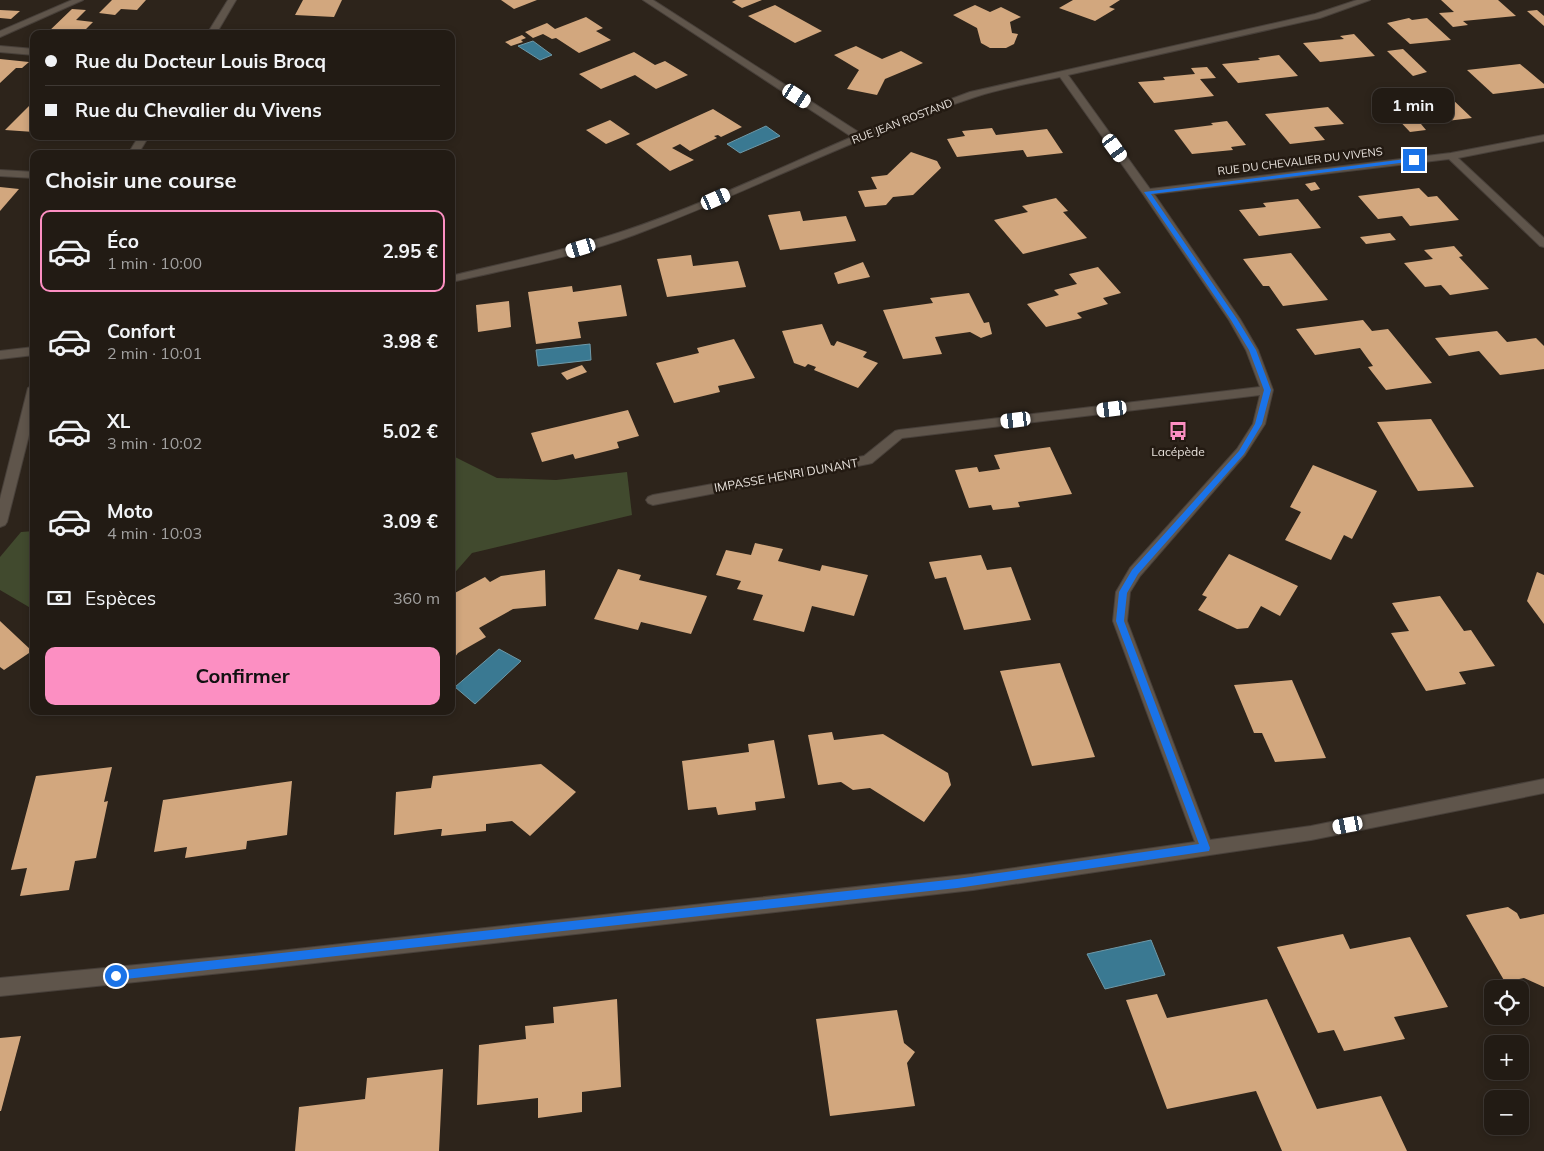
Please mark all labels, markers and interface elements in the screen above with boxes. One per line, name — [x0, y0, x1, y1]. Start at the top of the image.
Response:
text: Rue du Docteur Louis Brocq — [75, 49, 326, 73]
car — [780, 82, 813, 110]
callout: 1 min — [1373, 88, 1455, 122]
street label: RUE JEAN ROSTAND — [849, 95, 955, 147]
text: 1 min — [1392, 95, 1434, 115]
text: Rue du Chevalier du Vivens — [75, 98, 322, 122]
car — [1100, 131, 1129, 165]
street label: RUE DU CHEVALIER DU VIVENS — [1217, 144, 1384, 178]
route end — [1403, 149, 1425, 171]
text: Choisir une course — [45, 166, 237, 194]
car — [699, 186, 732, 212]
icon: car — [47, 229, 92, 274]
text: Éco — [107, 229, 139, 253]
car — [564, 236, 597, 260]
text: 2.95 € — [382, 239, 438, 263]
text: 1 min · 10:00 — [107, 253, 202, 273]
icon: car — [47, 319, 92, 364]
text: Confort — [107, 319, 175, 343]
text: 3.98 € — [382, 329, 438, 353]
text: 2 min · 10:01 — [107, 343, 202, 363]
car — [1096, 400, 1127, 418]
icon: car — [47, 409, 92, 454]
text: XL — [107, 409, 130, 433]
car — [1000, 411, 1031, 429]
text: 5.02 € — [382, 419, 438, 443]
bus stop icon: Lacépède — [1167, 420, 1189, 442]
text: 3 min · 10:02 — [107, 433, 202, 453]
place label: Lacépède — [1151, 444, 1205, 459]
street label: IMPASSE HENRI DUNANT — [713, 455, 860, 495]
icon: car — [47, 499, 92, 544]
text: Moto — [107, 499, 153, 523]
text: 3.09 € — [382, 509, 438, 533]
text: 4 min · 10:03 — [107, 523, 202, 543]
icon: cash — [45, 584, 73, 612]
text: Espèces — [85, 586, 156, 610]
text: 360 m — [393, 588, 440, 608]
button: Confirmer — [45, 647, 440, 705]
car — [1331, 815, 1364, 835]
route start — [105, 965, 127, 987]
map controls — [1484, 980, 1529, 1135]
button: locate — [1484, 980, 1529, 1025]
button: + — [1484, 1035, 1529, 1080]
button: − — [1484, 1090, 1529, 1135]

